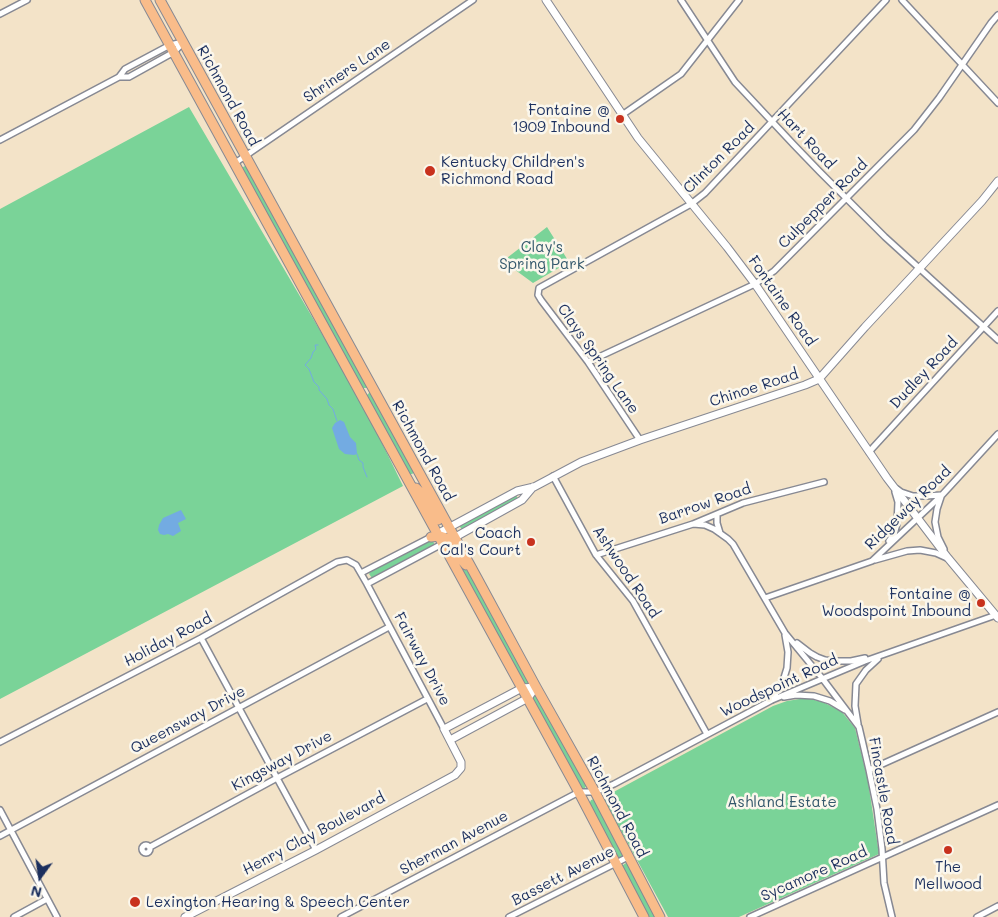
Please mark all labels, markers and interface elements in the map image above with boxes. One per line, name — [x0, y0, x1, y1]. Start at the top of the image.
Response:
street label: Shriners Lane — [300, 35, 394, 107]
street label: Richmond Road — [193, 43, 263, 149]
place label: Fontaine @ 1909 Inbound — [512, 101, 610, 136]
street label: Hart Road — [773, 105, 839, 173]
marker: Fontaine @ 1909 Inbound — [614, 113, 626, 125]
street label: Clinton Road — [680, 119, 758, 197]
place label: Kentucky Children's Richmond Road — [441, 153, 585, 188]
street label: Culpepper Road — [775, 156, 871, 252]
marker: Kentucky Children's Richmond Road — [423, 164, 437, 178]
park label: Clay's Spring Park — [499, 238, 585, 273]
street label: Fontaine Road — [744, 252, 820, 350]
street label: Clays Spring Lane — [553, 301, 643, 417]
street label: Dudley Road — [886, 334, 962, 412]
street label: Chinoe Road — [707, 365, 801, 411]
street label: Richmond Road — [388, 398, 458, 504]
street label: Ridgeway Road — [861, 462, 955, 554]
street label: Barrow Road — [656, 480, 754, 528]
street label: Ashwood Road — [589, 523, 663, 621]
place label: Coach Cal's Court — [440, 524, 521, 559]
marker: Coach Cal's Court — [525, 536, 537, 548]
place label: Fontaine @ Woodspoint Inbound — [821, 585, 971, 620]
marker: Fontaine @ Woodspoint Inbound — [975, 597, 987, 609]
street label: Holiday Road — [121, 609, 215, 671]
street label: Fairway Drive — [390, 609, 454, 709]
street label: Woodspoint Road — [717, 651, 841, 721]
street label: Queensway Drive — [128, 682, 248, 758]
street label: Kingsway Drive — [229, 727, 335, 795]
street label: Fincastle Road — [865, 736, 901, 846]
street label: Richmond Road — [583, 753, 651, 861]
street label: Henry Clay Boulevard — [240, 789, 388, 879]
park label: Ashland Estate — [727, 793, 837, 811]
street label: Sherman Avenue — [397, 807, 511, 879]
street label: Bassett Avenue — [509, 842, 617, 910]
street label: Sycamore Road — [758, 843, 870, 905]
marker: The Mellwood — [942, 844, 954, 856]
north arrow — [15, 852, 65, 902]
place label: The Mellwood — [914, 858, 982, 893]
text: N — [29, 882, 44, 903]
place label: Lexington Hearing & Speech Center — [146, 893, 410, 911]
marker: Lexington Hearing & Speech Center — [128, 895, 142, 909]

